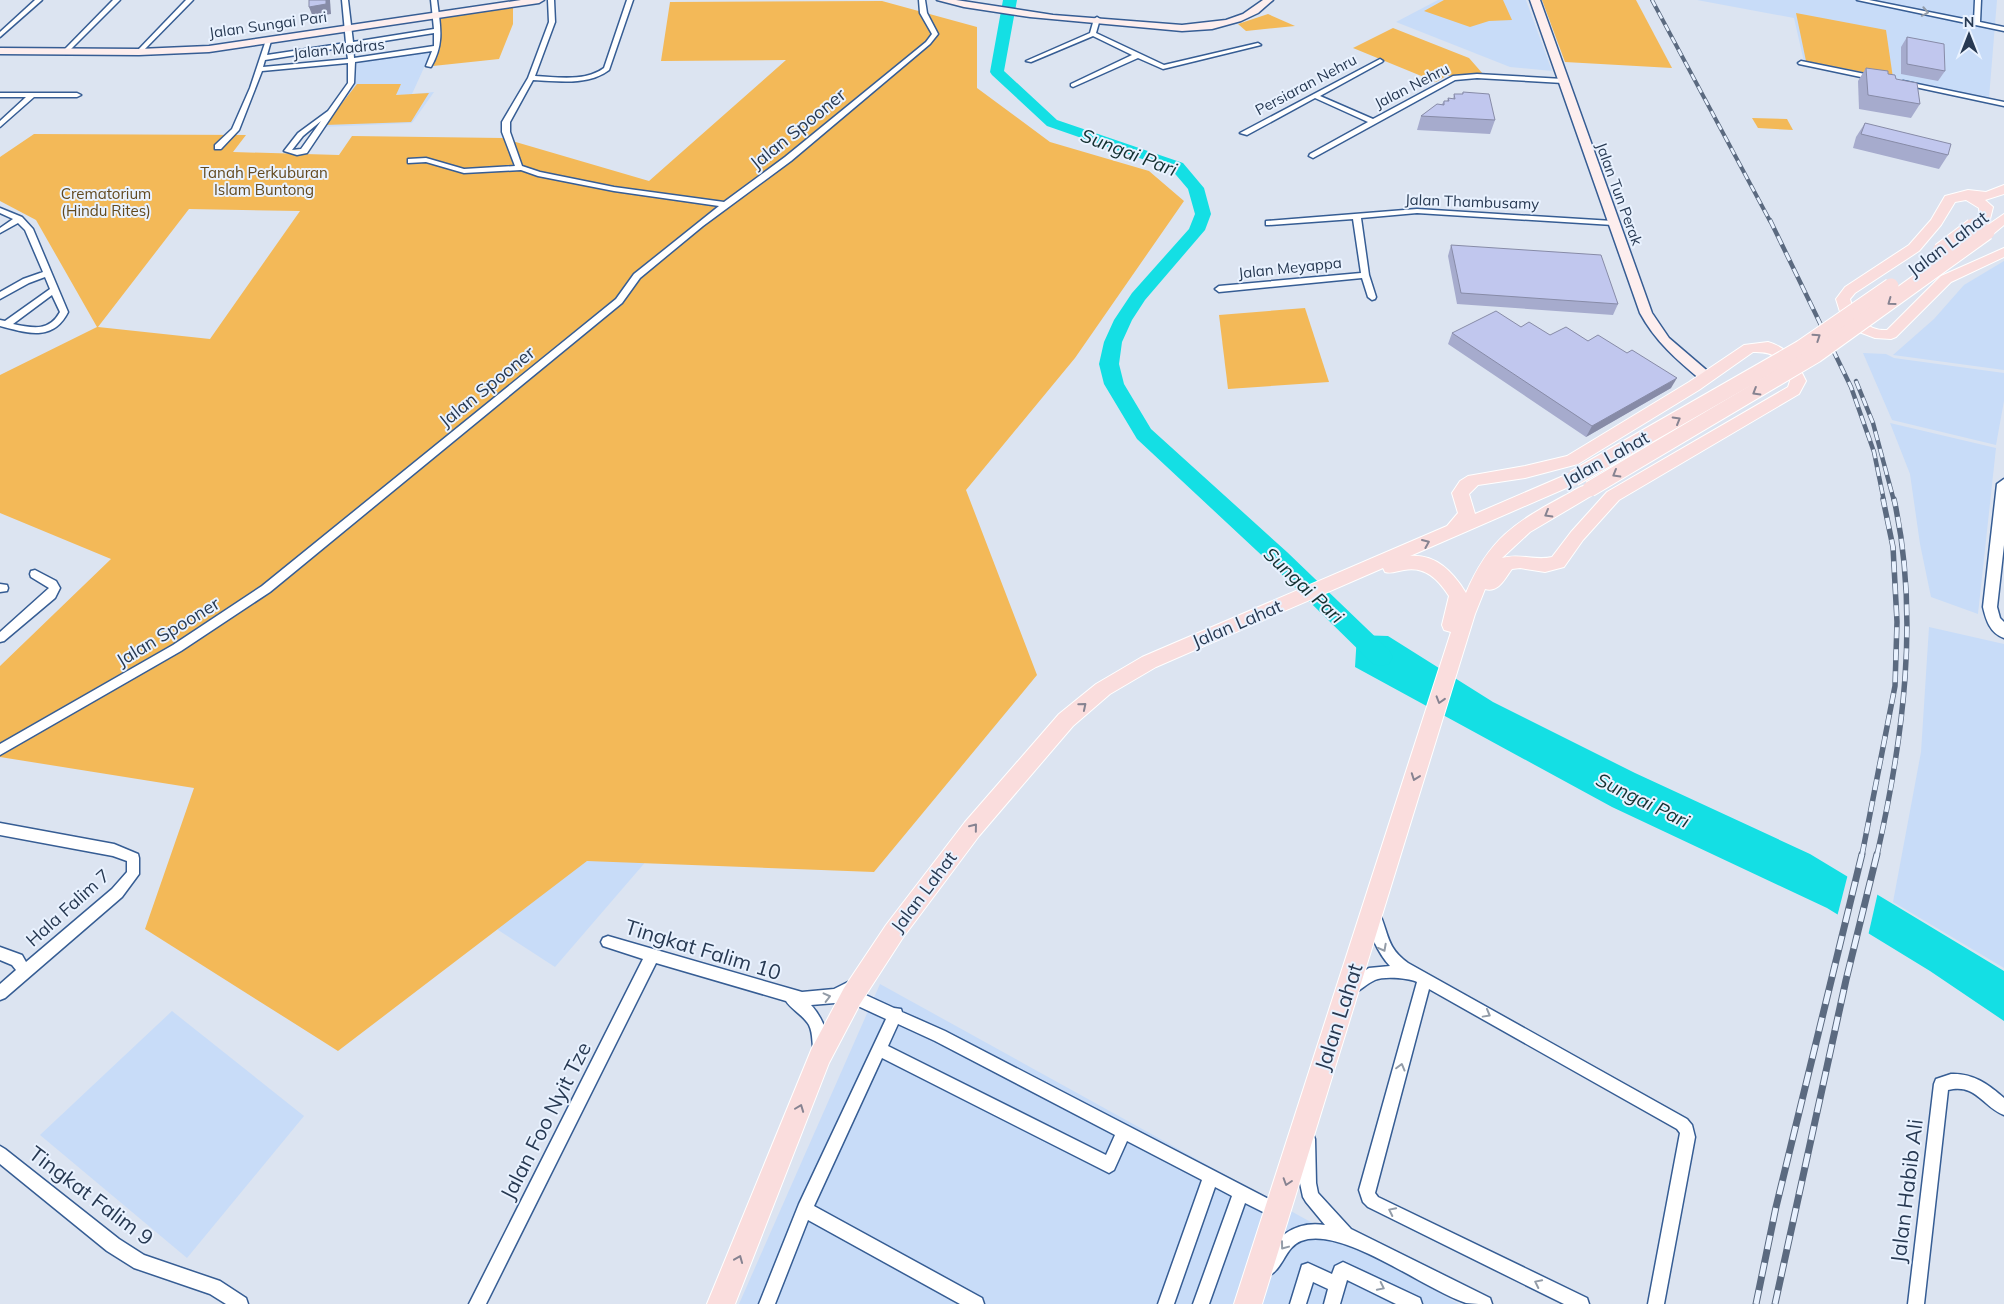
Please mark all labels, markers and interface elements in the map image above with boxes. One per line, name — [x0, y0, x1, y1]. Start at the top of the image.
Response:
street label: Jalan Sungai Pari — [208, 7, 328, 42]
one-way arrow — [1920, 7, 1929, 17]
north arrow — [1944, 10, 1994, 60]
text: N — [1964, 13, 1974, 31]
street label: Jalan Madras — [292, 34, 386, 63]
street label: Persiaran Nehru — [1252, 50, 1360, 119]
street label: Jalan Nehru — [1371, 59, 1452, 113]
street label: Jalan Spooner — [745, 83, 851, 174]
water label: Sungai Pari — [1078, 123, 1181, 181]
street label: Jalan Tun Perak — [1592, 140, 1647, 248]
park label: Tanah Perkuburan Islam Buntong — [200, 163, 328, 199]
park label: Crematorium (Hindu Rites) — [61, 184, 151, 220]
street label: Jalan Thambusamy — [1405, 190, 1540, 213]
street label: Jalan Lahat — [1903, 206, 1993, 281]
street label: Jalan Meyappa — [1237, 253, 1343, 282]
one-way arrow — [1887, 296, 1897, 305]
one-way arrow — [1812, 334, 1821, 343]
street label: Jalan Spooner — [434, 341, 540, 432]
one-way arrow — [1752, 386, 1761, 396]
one-way arrow — [1672, 416, 1681, 426]
street label: Jalan Lahat — [1559, 425, 1653, 492]
one-way arrow — [1612, 468, 1621, 478]
one-way arrow — [1545, 508, 1554, 518]
one-way arrow — [1421, 539, 1430, 549]
water label: Sungai Pari — [1259, 542, 1349, 629]
street label: Jalan Spooner — [112, 591, 224, 671]
street label: Jalan Lahat — [1188, 594, 1285, 653]
one-way arrow — [1436, 695, 1446, 703]
one-way arrow — [1077, 702, 1086, 711]
water label: Sungai Pari — [1592, 767, 1694, 833]
one-way arrow — [1411, 772, 1421, 781]
one-way arrow — [969, 823, 978, 832]
street label: Jalan Lahat — [886, 847, 961, 937]
street label: Hala Falim 7 — [21, 864, 114, 951]
street label: Tingkat Falim 10 — [622, 913, 785, 985]
one-way arrow — [1377, 942, 1387, 951]
street label: Jalan Lahat — [1309, 960, 1368, 1074]
one-way arrow — [822, 992, 831, 1003]
one-way arrow — [1482, 1008, 1491, 1018]
street label: Jalan Foo Nyit Tze — [494, 1037, 596, 1204]
one-way arrow — [1395, 1062, 1406, 1071]
one-way arrow — [793, 1104, 804, 1113]
street label: Jalan Habib Ali — [1884, 1117, 1928, 1264]
street label: Tingkat Falim 9 — [24, 1140, 159, 1251]
one-way arrow — [1282, 1177, 1292, 1186]
one-way arrow — [1388, 1207, 1397, 1217]
one-way arrow — [1281, 1240, 1290, 1250]
one-way arrow — [733, 1255, 743, 1264]
one-way arrow — [1534, 1278, 1543, 1289]
one-way arrow — [1376, 1281, 1385, 1292]

